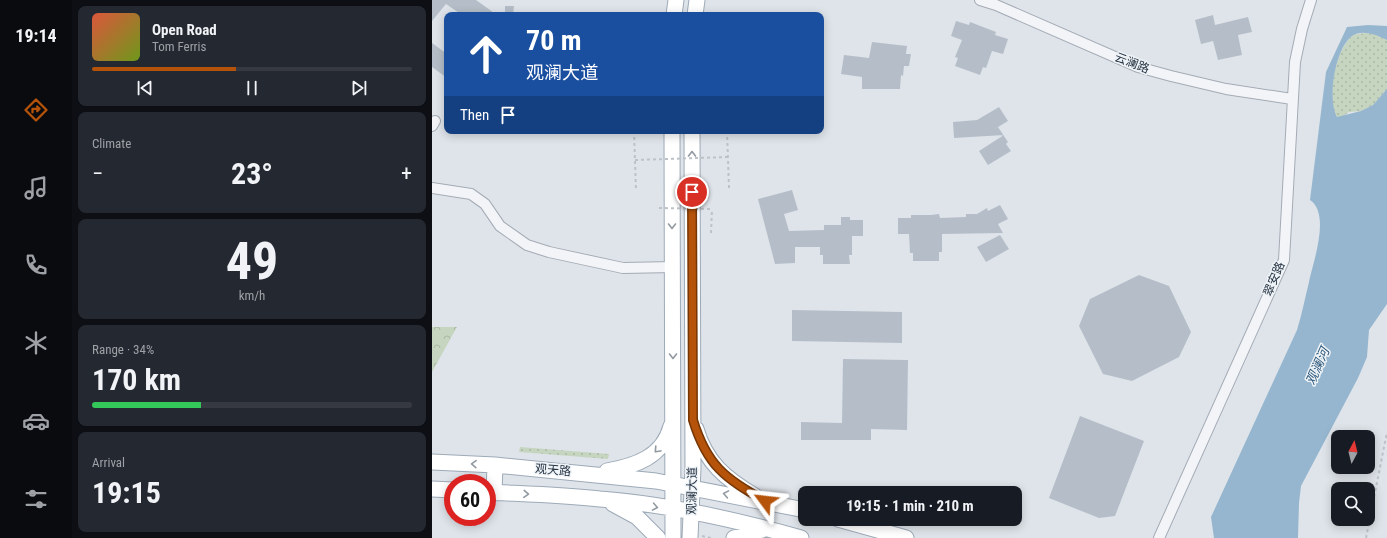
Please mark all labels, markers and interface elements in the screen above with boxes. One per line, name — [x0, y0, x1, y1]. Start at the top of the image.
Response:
text: Open Road — [152, 21, 217, 39]
text: 70 m — [526, 24, 582, 57]
text: 19:14 — [15, 25, 57, 46]
icon: ahead — [460, 28, 512, 80]
text: Tom Ferris — [152, 39, 206, 54]
street label: 云澜路 — [1113, 50, 1151, 76]
text: 观澜大道 — [526, 62, 598, 83]
icon: previous — [134, 77, 156, 99]
icon: pause — [241, 77, 263, 99]
icon: next — [348, 77, 370, 99]
icon: directions — [22, 96, 50, 124]
icon: arrive — [497, 104, 519, 126]
text: Then — [460, 106, 489, 124]
text: Climate — [92, 136, 131, 151]
one-way arrow — [688, 151, 696, 157]
text: 23° — [231, 156, 273, 191]
text: − — [92, 161, 103, 186]
text: + — [401, 161, 412, 186]
icon: music — [22, 174, 50, 202]
pin — [675, 175, 709, 209]
icon: arrive — [681, 181, 703, 203]
one-way arrow — [668, 223, 676, 229]
text: 49 — [226, 231, 278, 292]
icon: phone — [22, 251, 50, 279]
street label: 翠安路 — [1261, 260, 1287, 298]
text: km/h — [239, 288, 265, 303]
icon: climate — [22, 329, 50, 357]
text: Range · 34% — [92, 342, 154, 357]
water label: 观澜河 — [1303, 343, 1333, 387]
one-way arrow — [669, 353, 677, 359]
text: 170 km — [92, 362, 181, 397]
icon: car — [22, 407, 50, 435]
north arrow — [1331, 430, 1375, 474]
map controls — [1331, 430, 1375, 526]
one-way arrow — [655, 445, 662, 453]
text: Arrival — [92, 455, 125, 470]
one-way arrow — [471, 460, 477, 469]
street label: 观天路 — [534, 461, 572, 479]
street label: 观澜大道 — [685, 467, 699, 515]
speed limit sign: 60 — [444, 474, 496, 526]
text: 19:15 — [92, 475, 161, 510]
position arrow — [744, 480, 786, 522]
button: search — [1331, 482, 1375, 526]
icon: filters — [22, 485, 50, 513]
one-way arrow — [523, 490, 529, 499]
one-way arrow — [723, 490, 729, 499]
text: 19:15 · 1 min · 210 m — [846, 497, 974, 515]
one-way arrow — [652, 502, 658, 510]

